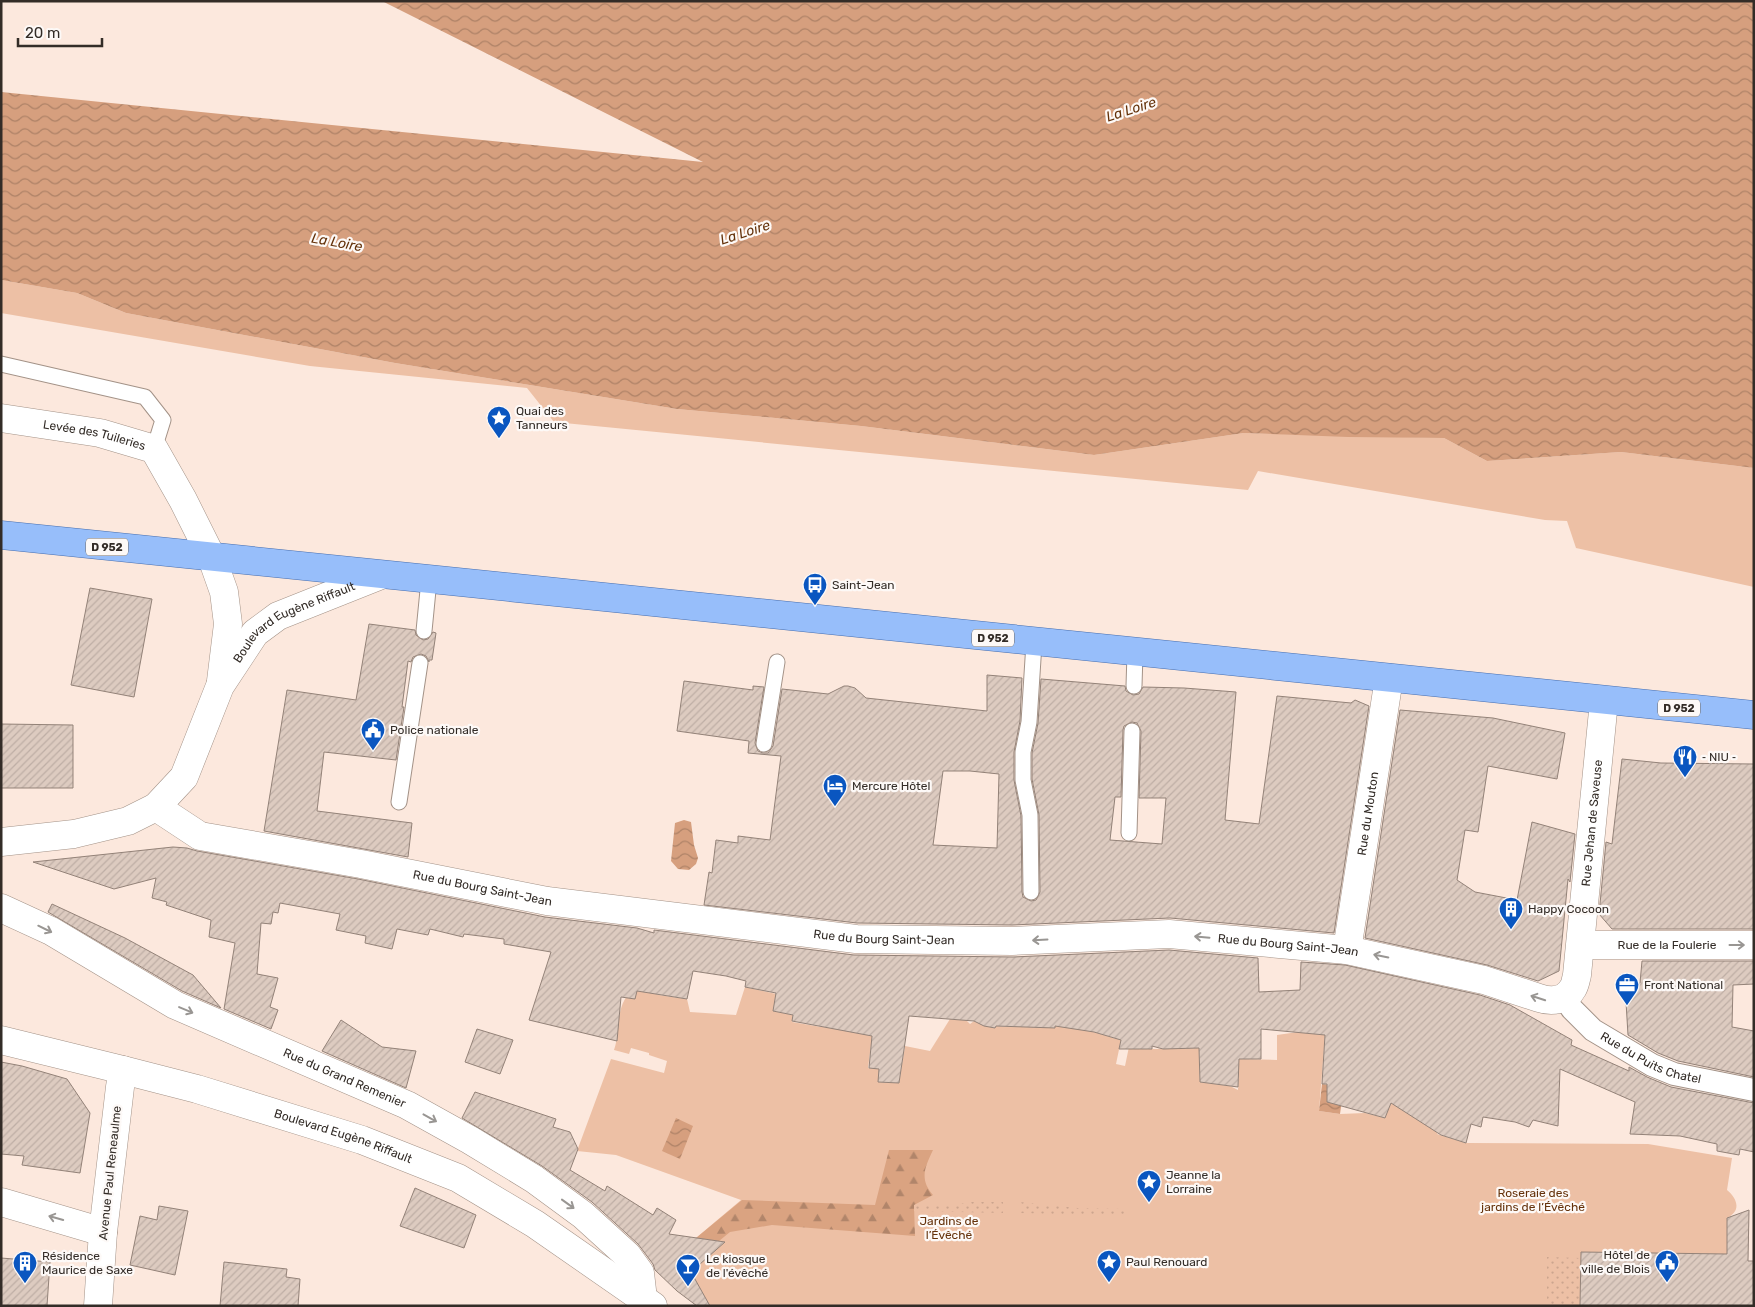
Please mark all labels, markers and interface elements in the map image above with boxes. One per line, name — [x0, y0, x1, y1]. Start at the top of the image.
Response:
scale bar — [18, 15, 101, 47]
text: 20 m — [25, 24, 60, 42]
water label: La Loire — [1104, 93, 1158, 126]
water label: La Loire — [718, 216, 772, 249]
water label: La Loire — [310, 230, 364, 255]
place label: Quai des Tanneurs — [516, 404, 568, 432]
place icon: Quai des Tanneurs — [486, 405, 512, 439]
street label: Levée des Tuileries — [42, 417, 147, 453]
road number: D 952 — [86, 538, 128, 556]
bus stop icon: Saint-Jean — [802, 572, 828, 606]
place label: Saint-Jean — [832, 578, 895, 592]
street label: Boulevard Eugène Riffault — [230, 579, 357, 665]
road number: D 952 — [972, 630, 1014, 646]
road number: D 952 — [1658, 700, 1700, 716]
public building icon: Police nationale — [360, 717, 386, 751]
place label: Police nationale — [390, 723, 479, 737]
restaurant icon: ‑ NIU ‑ — [1672, 744, 1698, 778]
place label: ‑ NIU ‑ — [1702, 750, 1736, 764]
street label: Rue Jehan de Saveuse — [1579, 759, 1605, 887]
street label: Rue du Mouton — [1355, 771, 1381, 857]
hotel icon: Mercure Hôtel — [822, 773, 848, 807]
place label: Mercure Hôtel — [852, 779, 930, 793]
street label: Rue du Bourg Saint-Jean — [412, 868, 553, 909]
building icon: Happy Cocoon — [1498, 896, 1524, 930]
place label: Happy Cocoon — [1528, 902, 1609, 916]
one-way arrow — [37, 924, 52, 934]
street label: Rue du Bourg Saint-Jean — [813, 927, 955, 947]
street label: Rue du Bourg Saint-Jean — [1217, 931, 1360, 959]
one-way arrow — [1194, 933, 1210, 942]
one-way arrow — [1032, 936, 1048, 945]
street label: Rue de la Foulerie — [1618, 938, 1717, 952]
one-way arrow — [1728, 940, 1744, 950]
one-way arrow — [1373, 951, 1389, 961]
office icon: Front National — [1614, 972, 1640, 1006]
place label: Front National — [1644, 978, 1723, 992]
one-way arrow — [1530, 992, 1546, 1002]
one-way arrow — [178, 1005, 193, 1015]
street label: Rue du Puits Chatel — [1598, 1029, 1702, 1086]
street label: Rue du Grand Remenier — [281, 1045, 408, 1111]
street label: Avenue Paul Reneaulme — [96, 1105, 124, 1241]
street label: Boulevard Eugène Riffault — [272, 1106, 414, 1166]
one-way arrow — [423, 1113, 438, 1123]
place label: Jeanne la Lorraine — [1166, 1168, 1221, 1196]
place icon: Jeanne la Lorraine — [1136, 1169, 1162, 1203]
park label: Roseraie des jardins de l’Évêché — [1480, 1186, 1585, 1214]
one-way arrow — [561, 1199, 575, 1209]
one-way arrow — [49, 1212, 65, 1222]
park label: Jardins de l’Évêché — [920, 1214, 979, 1242]
place label: Hôtel de ville de Blois — [1581, 1248, 1650, 1276]
place label: Résidence Maurice de Saxe — [42, 1249, 133, 1277]
place icon: Paul Renouard — [1096, 1249, 1122, 1283]
public building icon: Hôtel de ville de Blois — [1654, 1249, 1680, 1283]
building icon: Résidence Maurice de Saxe — [12, 1250, 38, 1284]
place label: Le kiosque de l'évêché — [706, 1252, 769, 1280]
bar icon: Le kiosque de l'évêché — [675, 1253, 701, 1287]
place label: Paul Renouard — [1126, 1255, 1207, 1269]

